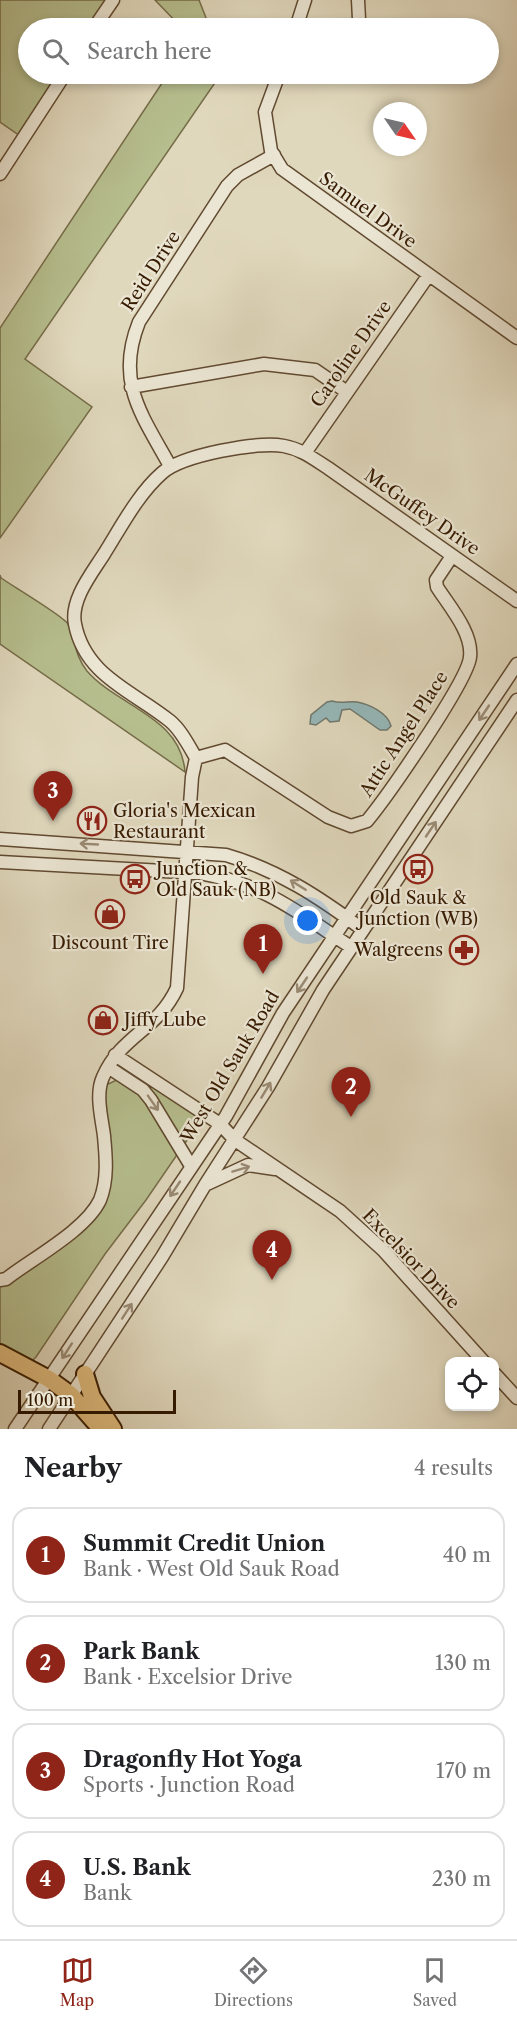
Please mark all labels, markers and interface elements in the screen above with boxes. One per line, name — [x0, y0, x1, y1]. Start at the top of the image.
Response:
search box — [18, 18, 499, 84]
icon: search — [39, 35, 72, 68]
text: Search here — [87, 38, 212, 65]
north arrow — [373, 102, 427, 156]
street label: Samuel Drive — [315, 167, 421, 253]
street label: Reid Drive — [117, 227, 185, 315]
street label: Caroline Drive — [306, 296, 396, 412]
street label: McGuffey Drive — [360, 464, 484, 560]
street label: Attic Angel Place — [355, 667, 453, 802]
one-way arrow — [478, 704, 491, 721]
pin: 3 — [34, 772, 72, 821]
place label: Gloria's Mexican Restaurant — [113, 800, 256, 843]
restaurant icon: Gloria's Mexican Restaurant — [76, 805, 108, 837]
one-way arrow — [425, 821, 437, 838]
one-way arrow — [80, 839, 100, 850]
bus stop icon: Old Sauk & Junction (WB) — [402, 853, 434, 885]
place label: Junction & Old Sauk (NB) — [153, 858, 276, 901]
bus stop icon: Junction & Old Sauk (NB) — [119, 863, 151, 895]
one-way arrow — [290, 878, 307, 890]
place label: Old Sauk & Junction (WB) — [355, 887, 478, 930]
shop icon: Discount Tire — [94, 898, 126, 930]
your location — [293, 906, 322, 935]
pin: 1 — [244, 924, 282, 974]
place label: Discount Tire — [51, 932, 169, 954]
pharmacy icon: Walgreens — [448, 934, 480, 966]
place label: Walgreens — [353, 939, 443, 961]
one-way arrow — [296, 976, 308, 993]
street label: West Old Sauk Road — [175, 987, 284, 1148]
shop icon: Jiffy Lube — [87, 1004, 119, 1036]
place label: Jiffy Lube — [121, 1009, 206, 1031]
pin: 2 — [332, 1068, 370, 1117]
one-way arrow — [260, 1082, 272, 1099]
one-way arrow — [147, 1095, 159, 1111]
one-way arrow — [231, 1163, 250, 1174]
one-way arrow — [169, 1180, 181, 1197]
street label: Excelsior Drive — [358, 1204, 464, 1314]
pin: 4 — [252, 1230, 292, 1280]
one-way arrow — [121, 1303, 133, 1320]
one-way arrow — [61, 1342, 73, 1359]
map controls — [445, 1357, 499, 1411]
button: locate — [445, 1357, 499, 1411]
scale bar — [18, 1387, 176, 1414]
text: 100 m — [27, 1390, 73, 1410]
text: Nearby — [24, 1452, 122, 1484]
text: 4 results — [414, 1456, 493, 1480]
text: Summit Credit Union — [83, 1530, 325, 1557]
text: 1 — [41, 1543, 50, 1567]
text: 40 m — [443, 1543, 491, 1567]
text: Bank · West Old Sauk Road — [83, 1557, 340, 1581]
text: Park Bank — [83, 1638, 199, 1665]
text: 2 — [40, 1651, 51, 1675]
text: 130 m — [435, 1651, 491, 1675]
text: Bank · Excelsior Drive — [83, 1665, 292, 1689]
text: Dragonfly Hot Yoga — [83, 1746, 302, 1773]
text: 3 — [40, 1759, 51, 1783]
text: 170 m — [436, 1759, 491, 1783]
text: Sports · Junction Road — [83, 1773, 295, 1797]
text: U.S. Bank — [83, 1854, 191, 1881]
text: 4 — [40, 1867, 51, 1891]
text: 230 m — [432, 1867, 491, 1891]
text: Bank — [83, 1881, 132, 1905]
tab: Map — [60, 1954, 94, 2010]
tab: Directions — [214, 1954, 293, 2010]
tab: Saved — [413, 1954, 457, 2010]

